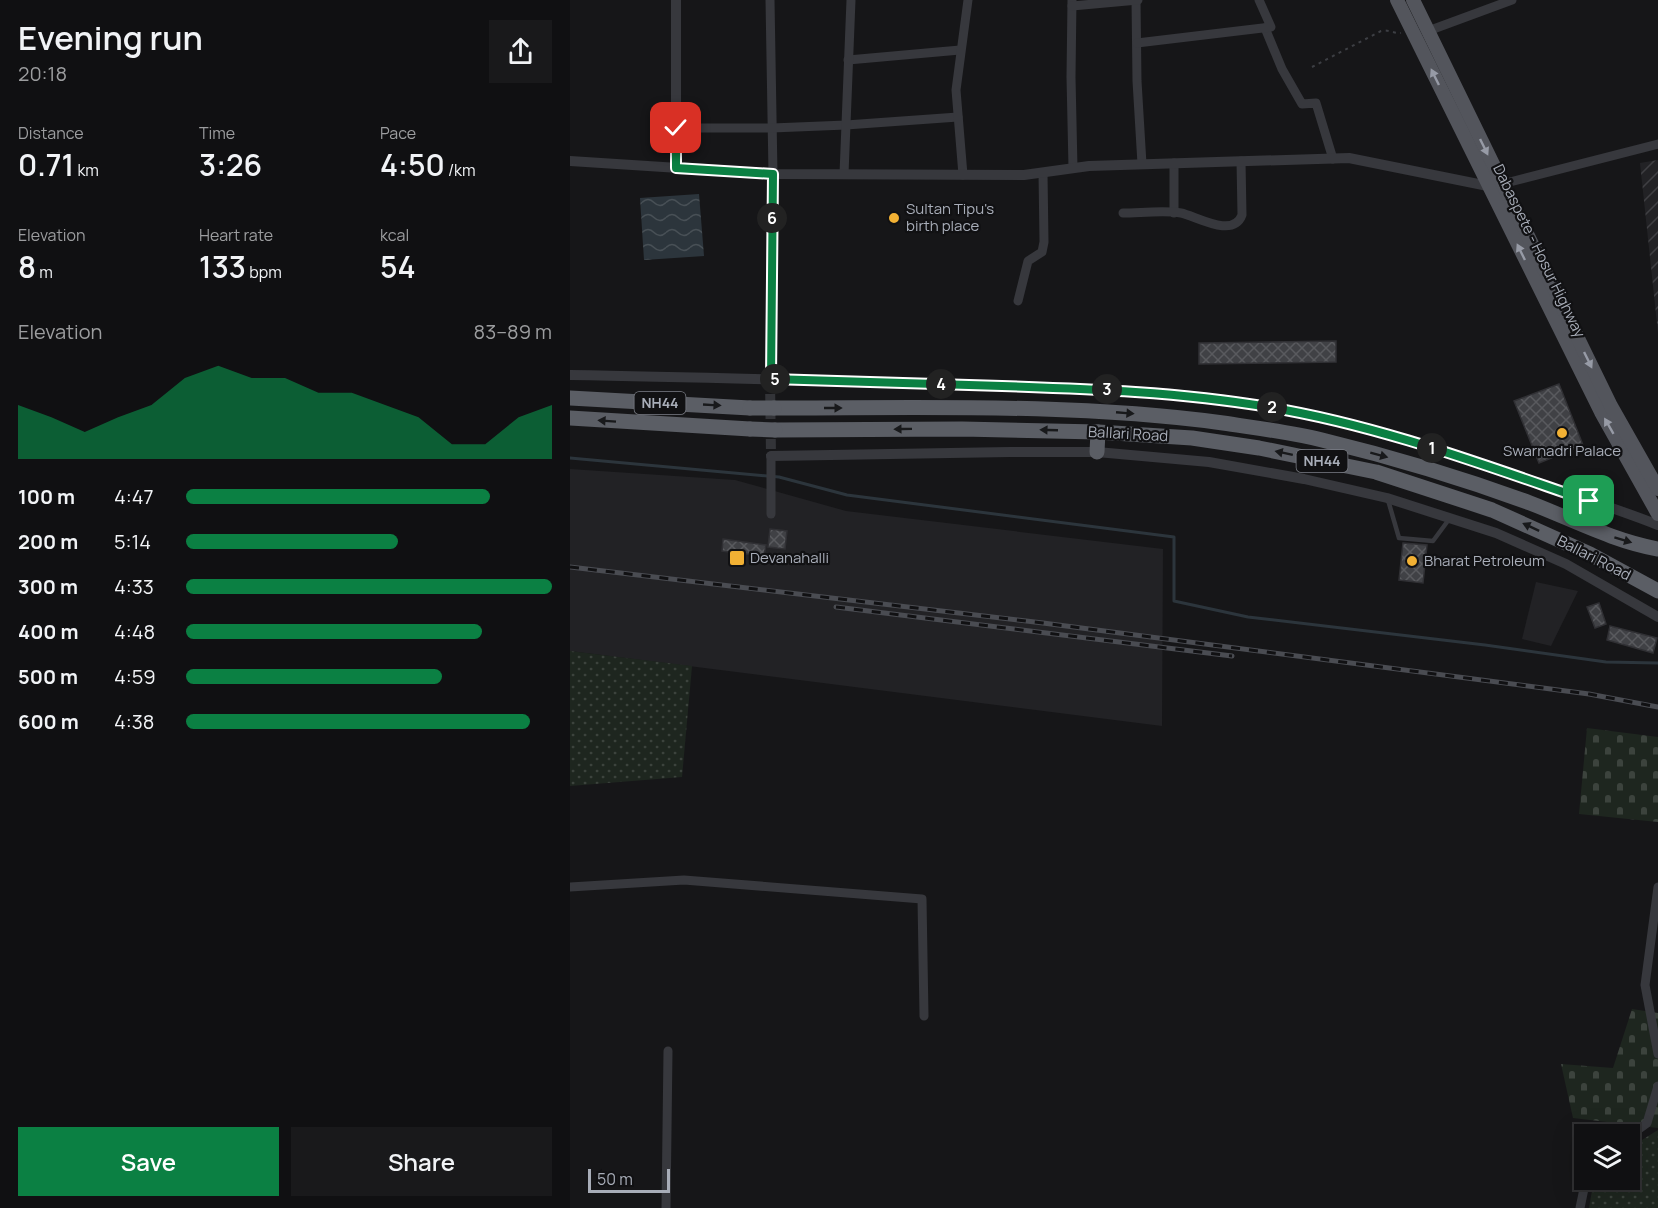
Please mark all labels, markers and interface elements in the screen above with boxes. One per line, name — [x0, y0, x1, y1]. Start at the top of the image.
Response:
text: Evening run — [18, 15, 203, 60]
button: share — [489, 20, 552, 83]
text: 20:18 — [18, 60, 67, 87]
one-way arrow — [1430, 69, 1440, 86]
pin — [650, 102, 701, 153]
icon: check — [659, 111, 692, 144]
text: Distance — [18, 122, 84, 144]
text: Time — [199, 122, 235, 144]
text: Pace — [380, 122, 416, 144]
one-way arrow — [1480, 139, 1489, 156]
text: 0.71 — [18, 144, 74, 185]
text: 3:26 — [199, 144, 262, 185]
text: 4:50 — [380, 144, 445, 185]
text: km — [74, 159, 99, 181]
text: /km — [445, 159, 476, 181]
street label: Dabaspete - Hosur Highway — [1488, 161, 1591, 341]
place label: Sultan Tipu's birth place — [906, 198, 994, 236]
pin: 6 — [757, 203, 787, 233]
text: 6 — [767, 207, 777, 229]
marker: Sultan Tipu's birth place — [887, 211, 901, 225]
text: Elevation — [18, 224, 86, 246]
text: Heart rate — [199, 224, 273, 246]
text: kcal — [380, 224, 409, 246]
one-way arrow — [1517, 244, 1526, 261]
text: 8 — [18, 246, 36, 287]
text: 133 — [199, 246, 246, 287]
text: 54 — [380, 246, 416, 287]
text: m — [36, 261, 53, 283]
text: bpm — [246, 261, 282, 283]
text: Elevation — [18, 318, 102, 345]
text: 83–89 m — [474, 318, 552, 345]
one-way arrow — [1584, 352, 1593, 369]
pin: 5 — [760, 364, 790, 394]
text: 5 — [770, 368, 780, 390]
pin: 4 — [926, 369, 956, 399]
text: 4 — [936, 373, 946, 395]
pin: 3 — [1092, 374, 1122, 404]
text: 3 — [1102, 378, 1112, 400]
road number: NH44 — [634, 392, 686, 414]
pin: 2 — [1257, 392, 1287, 422]
text: 2 — [1267, 396, 1277, 418]
one-way arrow — [703, 401, 722, 410]
one-way arrow — [823, 403, 842, 413]
one-way arrow — [1116, 408, 1135, 418]
one-way arrow — [598, 416, 617, 425]
one-way arrow — [1604, 418, 1614, 435]
street label: Ballari Road — [1087, 421, 1169, 446]
one-way arrow — [894, 425, 913, 434]
one-way arrow — [1039, 426, 1058, 435]
marker: Swarnadri Palace — [1555, 426, 1569, 440]
pin: 1 — [1417, 433, 1447, 463]
text: 1 — [1428, 437, 1436, 459]
place label: Swarnadri Palace — [1503, 440, 1621, 461]
one-way arrow — [1275, 448, 1294, 457]
road number: NH44 — [1296, 450, 1347, 472]
one-way arrow — [1370, 451, 1388, 460]
pin — [1563, 475, 1614, 526]
text: 100 m — [18, 483, 75, 510]
text: 4:47 — [114, 483, 154, 510]
icon: arrive — [1572, 484, 1605, 517]
one-way arrow — [1522, 523, 1539, 532]
text: 200 m — [18, 528, 78, 555]
text: 5:14 — [114, 528, 151, 555]
street label: Ballari Road — [1554, 530, 1635, 585]
one-way arrow — [1614, 535, 1632, 545]
place label: Devanahalli — [750, 547, 829, 568]
marker: Devanahalli — [728, 549, 746, 567]
place label: Bharat Petroleum — [1424, 550, 1545, 571]
marker: Bharat Petroleum — [1405, 554, 1419, 568]
text: 300 m — [18, 573, 78, 600]
text: 4:33 — [114, 573, 154, 600]
text: 400 m — [18, 618, 78, 645]
text: 4:48 — [114, 618, 155, 645]
text: 500 m — [18, 663, 78, 690]
text: 4:59 — [114, 663, 156, 690]
text: 600 m — [18, 708, 79, 735]
text: 4:38 — [114, 708, 154, 735]
map controls — [1574, 1124, 1640, 1190]
button: layers — [1574, 1124, 1640, 1190]
button: Save — [18, 1127, 279, 1196]
button: Share — [291, 1127, 552, 1196]
scale bar — [588, 1166, 670, 1194]
text: 50 m — [597, 1168, 633, 1190]

